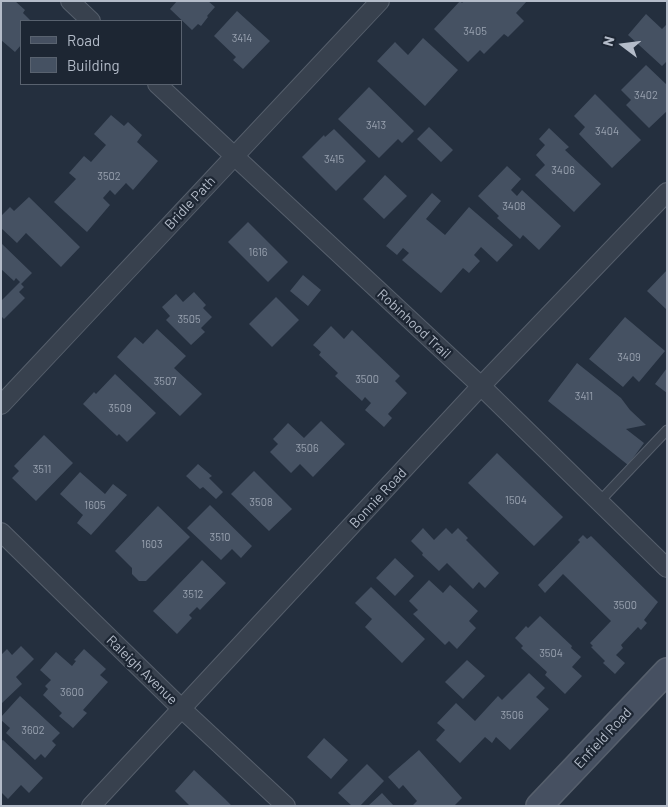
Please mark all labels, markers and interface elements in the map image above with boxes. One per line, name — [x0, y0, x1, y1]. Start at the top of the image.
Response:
legend — [20, 20, 182, 85]
north arrow — [598, 20, 648, 70]
house number: 3405 — [463, 24, 487, 38]
text: Road — [67, 31, 100, 49]
house number: 3414 — [232, 31, 252, 45]
text: N — [599, 34, 617, 48]
text: Building — [67, 56, 120, 74]
house number: 3402 — [634, 88, 658, 102]
house number: 3413 — [366, 118, 386, 132]
house number: 3404 — [595, 124, 619, 138]
house number: 3415 — [324, 152, 344, 166]
house number: 3406 — [551, 163, 575, 177]
house number: 3502 — [97, 169, 121, 183]
street label: Bridle Path — [161, 173, 219, 233]
house number: 3408 — [502, 199, 526, 213]
house number: 1616 — [249, 245, 267, 259]
street label: Robinhood Trail — [374, 286, 454, 362]
house number: 3505 — [177, 312, 201, 326]
house number: 3409 — [617, 350, 641, 364]
house number: 3500 — [355, 372, 379, 386]
house number: 3507 — [154, 374, 176, 388]
house number: 3411 — [575, 389, 593, 403]
house number: 3509 — [108, 401, 132, 415]
house number: 3506 — [295, 441, 319, 455]
house number: 3511 — [33, 462, 51, 476]
street label: Bonnie Road — [346, 464, 410, 532]
house number: 1504 — [505, 493, 527, 507]
house number: 3508 — [249, 495, 273, 509]
house number: 1605 — [84, 498, 106, 512]
house number: 3510 — [209, 530, 231, 544]
house number: 1603 — [141, 537, 163, 551]
house number: 3512 — [183, 587, 203, 601]
house number: 3500 — [613, 598, 637, 612]
street label: Raleigh Avenue — [103, 632, 181, 708]
house number: 3504 — [539, 646, 563, 660]
house number: 3600 — [60, 685, 84, 699]
street label: Enfield Road — [571, 704, 635, 772]
house number: 3506 — [500, 708, 524, 722]
house number: 3602 — [21, 723, 45, 737]

